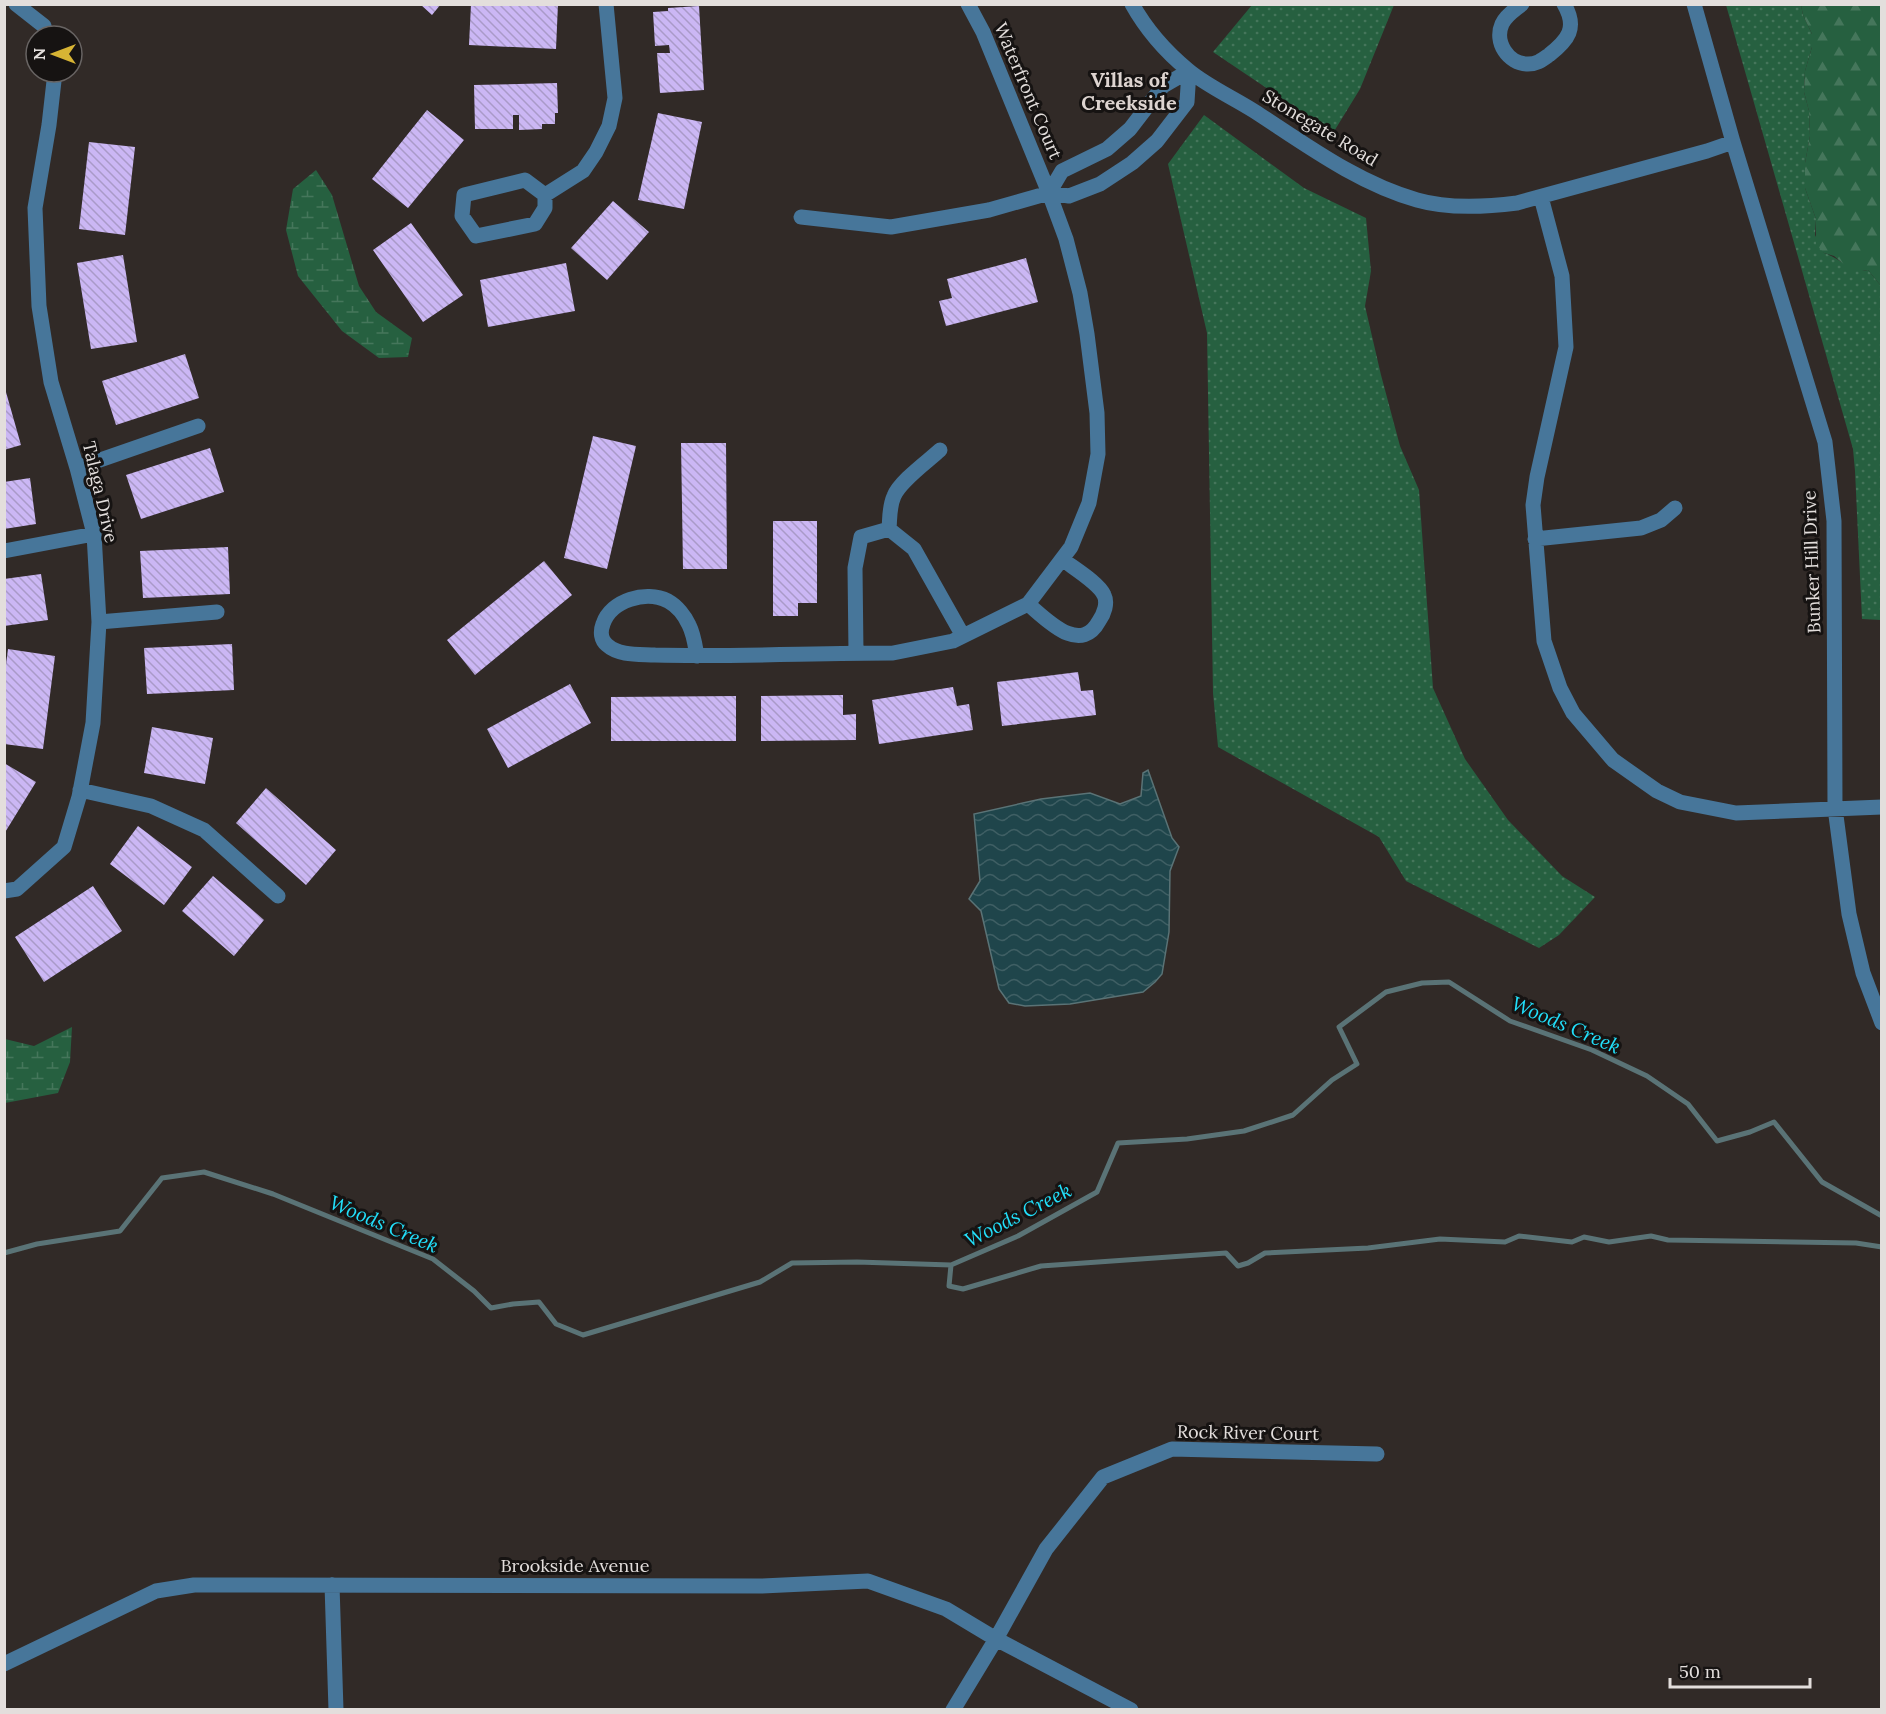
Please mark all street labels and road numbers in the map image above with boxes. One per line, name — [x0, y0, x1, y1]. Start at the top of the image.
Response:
street label: Waterfront Court — [989, 19, 1068, 163]
street label: Stonegate Road — [1258, 84, 1382, 171]
street label: Talaga Drive — [78, 439, 123, 545]
street label: Bunker Hill Drive — [1798, 490, 1825, 634]
street label: Rock River Court — [1177, 1420, 1319, 1445]
street label: Brookside Avenue — [500, 1554, 650, 1577]

